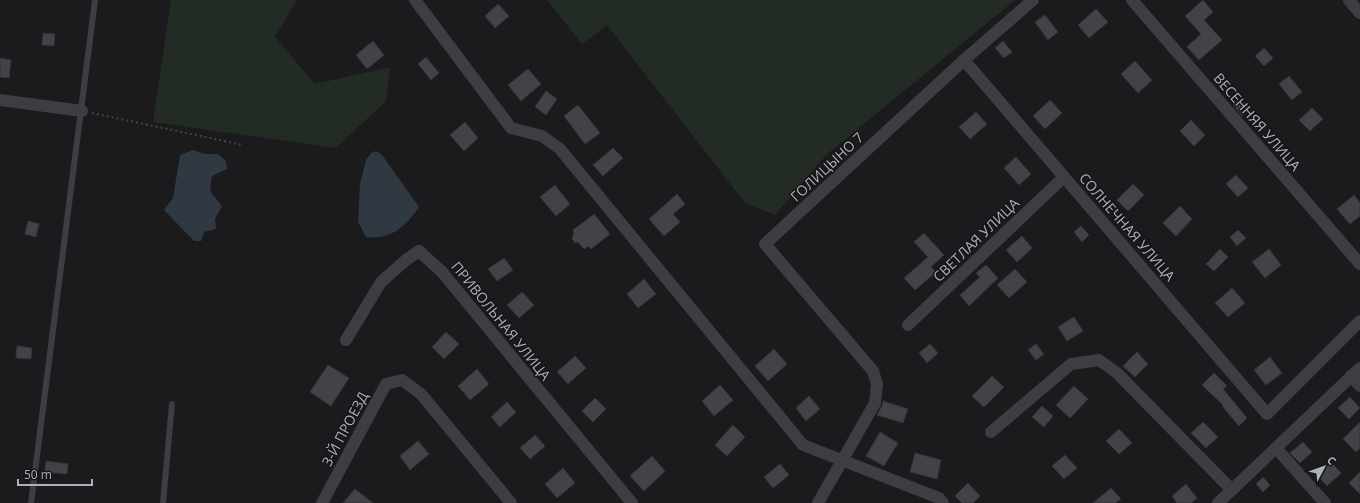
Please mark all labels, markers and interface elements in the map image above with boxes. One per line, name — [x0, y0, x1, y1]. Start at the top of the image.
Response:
street label: ВЕСЕННЯЯ УЛИЦА — [1210, 69, 1305, 175]
street label: ГОЛИЦЫНО 7 — [786, 128, 867, 206]
street label: СОЛНЕЧНАЯ УЛИЦА — [1075, 169, 1180, 285]
street label: СВЕТЛАЯ УЛИЦА — [928, 194, 1023, 286]
street label: ПРИВОЛЬНАЯ УЛИЦА — [447, 257, 555, 384]
street label: 3-Й ПРОЕЗД — [317, 388, 372, 469]
north arrow — [1304, 447, 1344, 487]
text: С — [1324, 453, 1340, 468]
scale bar — [18, 461, 92, 487]
text: 50 m — [24, 466, 52, 483]

